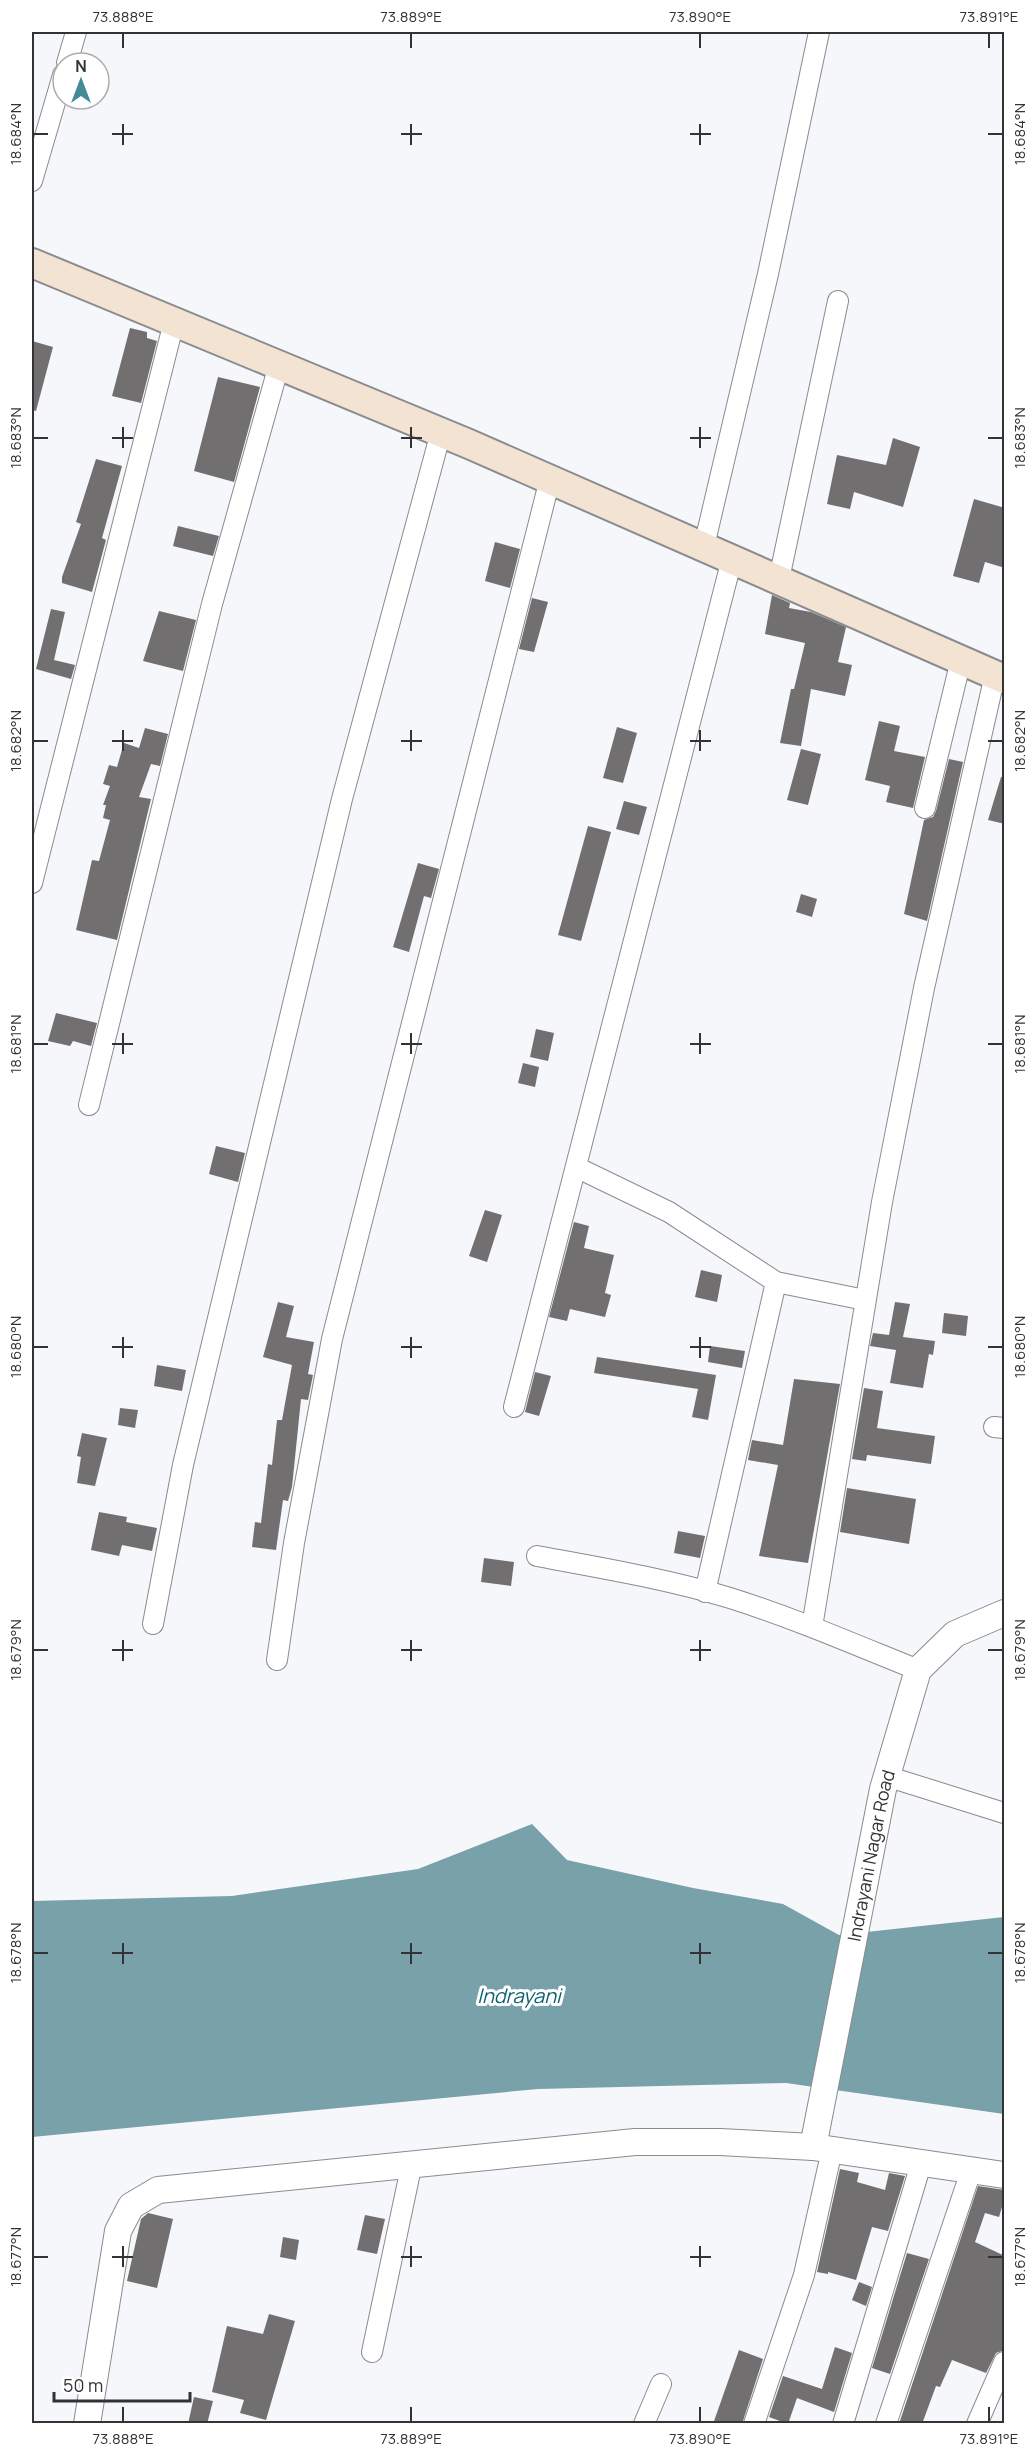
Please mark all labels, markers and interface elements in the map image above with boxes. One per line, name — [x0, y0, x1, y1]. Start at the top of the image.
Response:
text: 73.888°E — [92, 6, 154, 27]
text: 73.889°E — [380, 6, 442, 27]
text: 73.890°E — [669, 6, 731, 27]
text: 73.891°E — [960, 6, 1018, 27]
north arrow — [51, 51, 111, 111]
text: N — [75, 55, 87, 77]
text: 18.684°N — [5, 103, 26, 165]
text: 18.684°N — [1009, 103, 1030, 165]
text: 18.683°N — [5, 407, 26, 469]
text: 18.683°N — [1009, 407, 1030, 469]
text: 18.682°N — [5, 710, 26, 772]
text: 18.682°N — [1009, 710, 1030, 772]
text: 18.681°N — [5, 1014, 26, 1074]
text: 18.681°N — [1009, 1014, 1030, 1074]
text: 18.680°N — [5, 1316, 26, 1378]
text: 18.680°N — [1009, 1316, 1030, 1378]
text: 18.679°N — [5, 1619, 26, 1681]
text: 18.679°N — [1009, 1619, 1030, 1681]
street label: Indrayani Nagar Road — [841, 1767, 900, 1943]
text: 18.678°N — [5, 1923, 26, 1983]
text: 18.678°N — [1009, 1923, 1030, 1983]
water label: Indrayani — [477, 1982, 563, 2009]
text: 18.677°N — [5, 2227, 26, 2287]
text: 18.677°N — [1009, 2227, 1030, 2287]
scale bar — [54, 2365, 190, 2403]
text: 50 m — [63, 2373, 103, 2397]
text: 73.888°E — [92, 2428, 154, 2449]
text: 73.889°E — [380, 2428, 442, 2449]
text: 73.890°E — [669, 2428, 731, 2449]
text: 73.891°E — [960, 2428, 1018, 2449]

